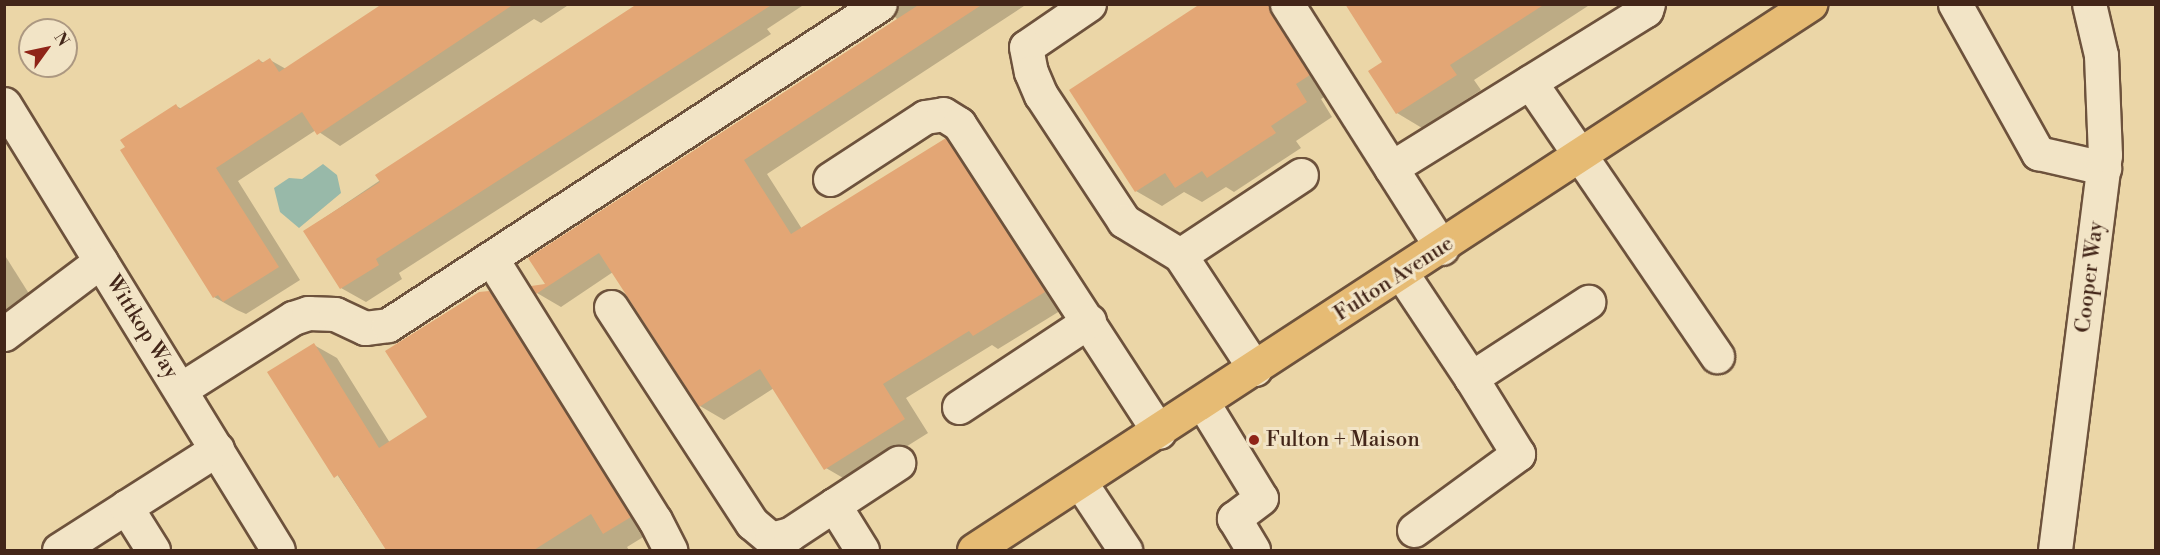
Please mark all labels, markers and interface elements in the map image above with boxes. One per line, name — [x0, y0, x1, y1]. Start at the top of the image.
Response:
north arrow — [18, 18, 78, 78]
text: N — [50, 29, 73, 50]
street label: Cooper Way — [2071, 220, 2109, 334]
street label: Fulton Avenue — [1330, 231, 1458, 327]
street label: Wittkop Way — [100, 271, 184, 383]
place label: Fulton + Maison — [1266, 427, 1420, 453]
marker: Fulton + Maison — [1247, 433, 1261, 447]

